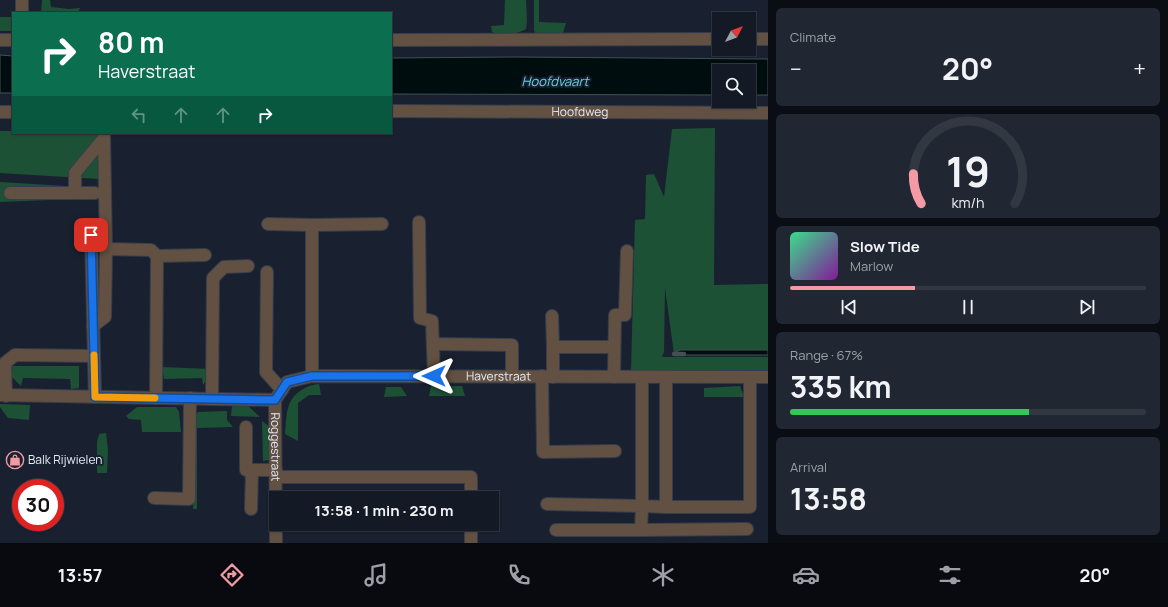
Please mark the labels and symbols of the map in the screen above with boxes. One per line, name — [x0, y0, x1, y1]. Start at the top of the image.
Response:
north arrow — [712, 12, 756, 56]
water label: Hoofdvaart — [522, 72, 590, 90]
street label: Hoofdweg — [552, 103, 608, 120]
pin — [74, 218, 108, 252]
position arrow — [413, 355, 455, 397]
street label: Haverstraat — [466, 367, 531, 384]
street label: Roggestraat — [267, 412, 285, 482]
shop icon: Balk Rijwielen — [5, 450, 25, 470]
place label: Balk Rijwielen — [28, 451, 102, 468]
speed limit sign: 30 — [12, 479, 64, 531]

